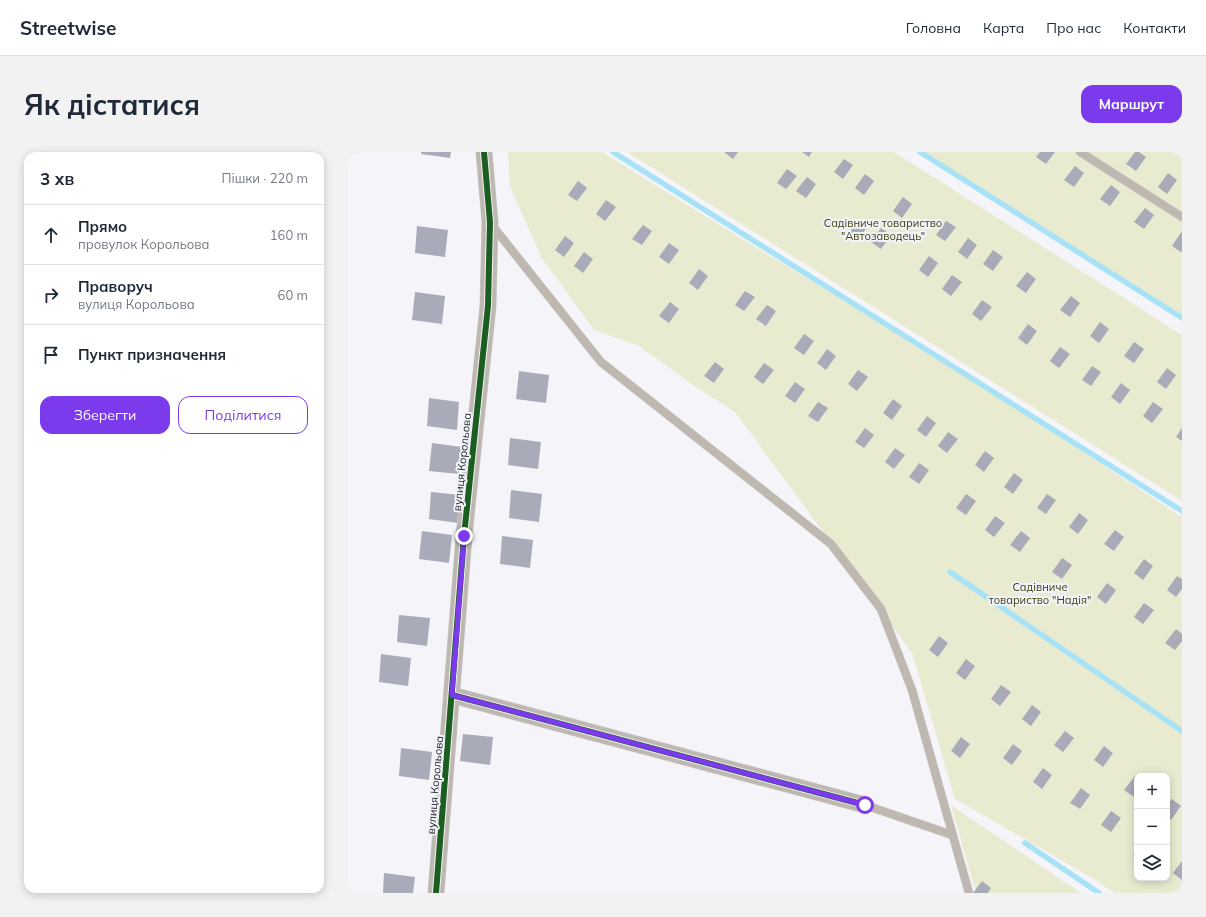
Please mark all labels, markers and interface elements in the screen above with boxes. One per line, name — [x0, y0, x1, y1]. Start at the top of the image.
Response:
text: Streetwise — [20, 16, 116, 40]
text: Головна — [906, 19, 961, 37]
text: Карта — [983, 19, 1024, 37]
text: Про нас — [1046, 19, 1101, 37]
text: Контакти — [1123, 19, 1186, 37]
button: Маршрут — [1081, 85, 1182, 123]
text: Як дістатися — [24, 87, 200, 122]
text: 3 хв — [40, 168, 74, 189]
text: Пішки · 220 m — [221, 170, 308, 186]
park label: Садівниче товариство "Автозаводець" — [824, 216, 942, 243]
text: Прямо — [78, 217, 127, 236]
icon: ahead — [40, 224, 62, 246]
text: 160 m — [270, 227, 308, 243]
text: провулок Корольова — [78, 236, 210, 252]
text: Праворуч — [78, 277, 153, 296]
icon: right — [40, 284, 62, 306]
text: 60 m — [278, 287, 308, 303]
text: вулиця Корольова — [78, 296, 195, 312]
icon: arrive — [40, 344, 62, 366]
text: Пункт призначення — [78, 345, 226, 364]
button: Зберегти — [40, 396, 170, 434]
button: Поділитися — [178, 396, 308, 434]
street label: вулиця Корольова — [450, 412, 474, 512]
route end — [455, 527, 473, 545]
park label: Садівниче товариство "Надія" — [989, 580, 1091, 607]
street label: вулиця Корольова — [424, 735, 446, 835]
map controls — [1134, 773, 1170, 881]
button: + — [1134, 773, 1170, 809]
route start — [856, 796, 874, 814]
button: − — [1134, 809, 1170, 845]
button: layers — [1134, 845, 1170, 881]

